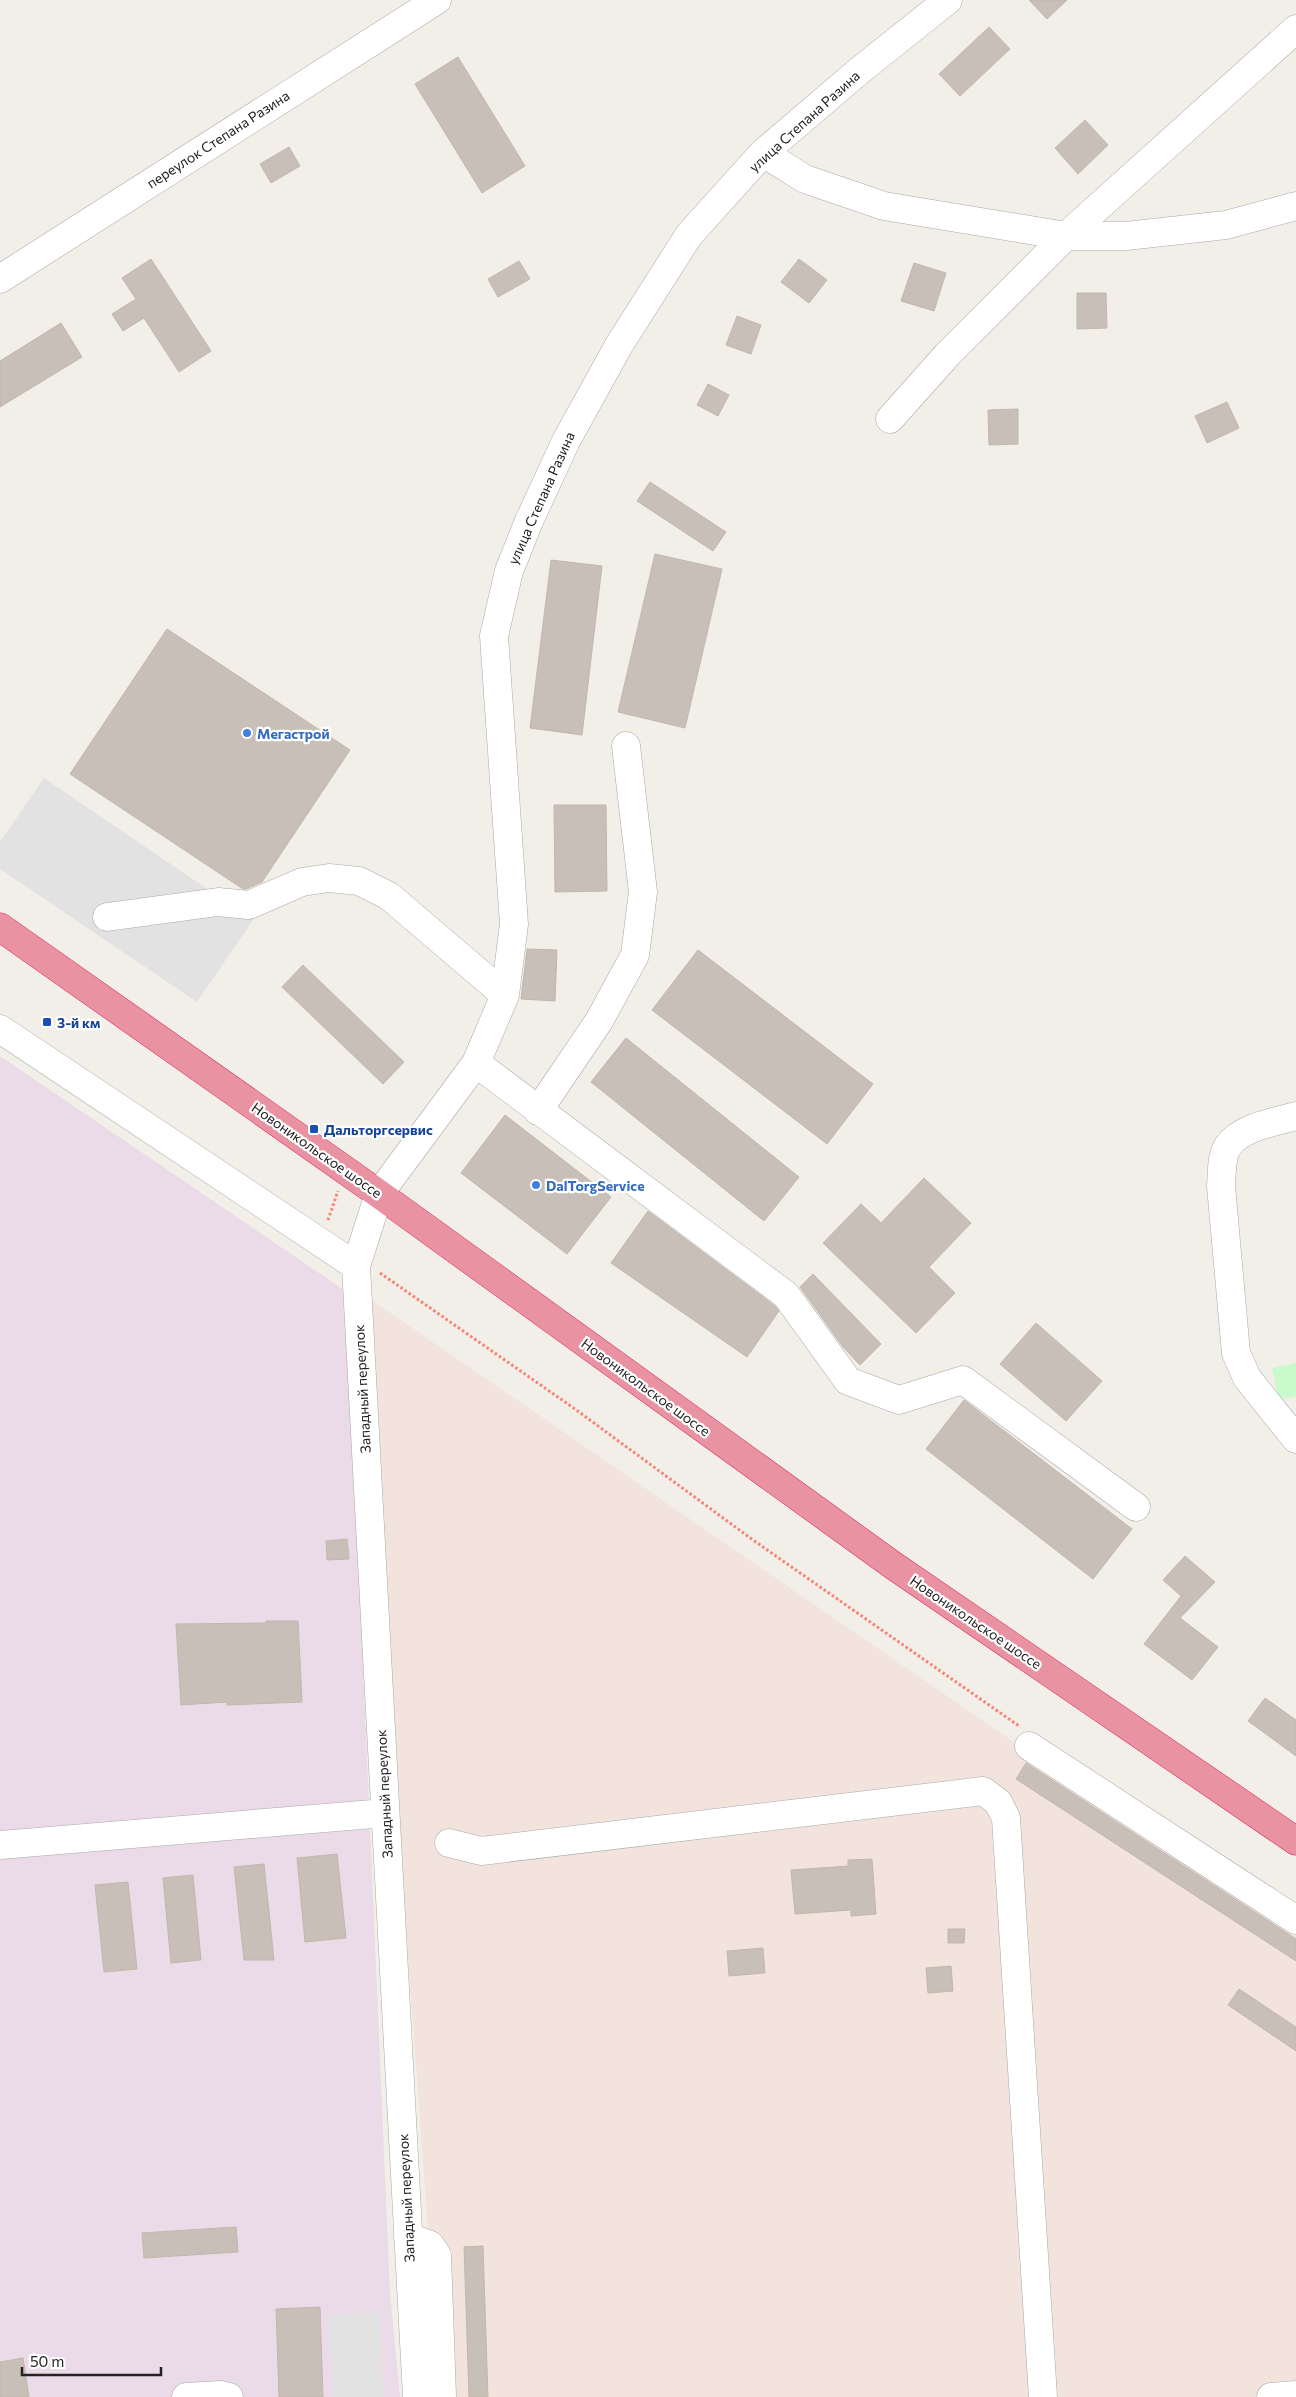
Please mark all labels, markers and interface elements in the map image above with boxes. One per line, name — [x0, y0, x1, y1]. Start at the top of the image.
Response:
street label: улица Степана Разина — [745, 67, 863, 175]
street label: переулок Степана Разина — [143, 86, 293, 192]
street label: улица Степана Разина — [504, 429, 578, 567]
place label: Мегастрой — [257, 725, 330, 742]
marker: Мегастрой — [241, 727, 253, 739]
place label: 3-й км — [57, 1014, 100, 1031]
marker: 3-й км — [41, 1016, 53, 1028]
street label: Новоникольское шоссе — [249, 1099, 385, 1201]
place label: Дальторгсервис — [324, 1121, 433, 1138]
marker: Дальторгсервис — [308, 1123, 320, 1135]
place label: DalTorgService — [546, 1177, 645, 1194]
marker: DalTorgService — [530, 1179, 542, 1191]
street label: Западный переулок — [350, 1324, 374, 1454]
street label: Новоникольское шоссе — [578, 1335, 714, 1439]
street label: Новоникольское шоссе — [907, 1572, 1045, 1672]
street label: Западный переулок — [372, 1729, 396, 1859]
street label: Западный переулок — [394, 2133, 418, 2263]
scale bar — [22, 2344, 161, 2376]
text: 50 m — [30, 2352, 64, 2370]

